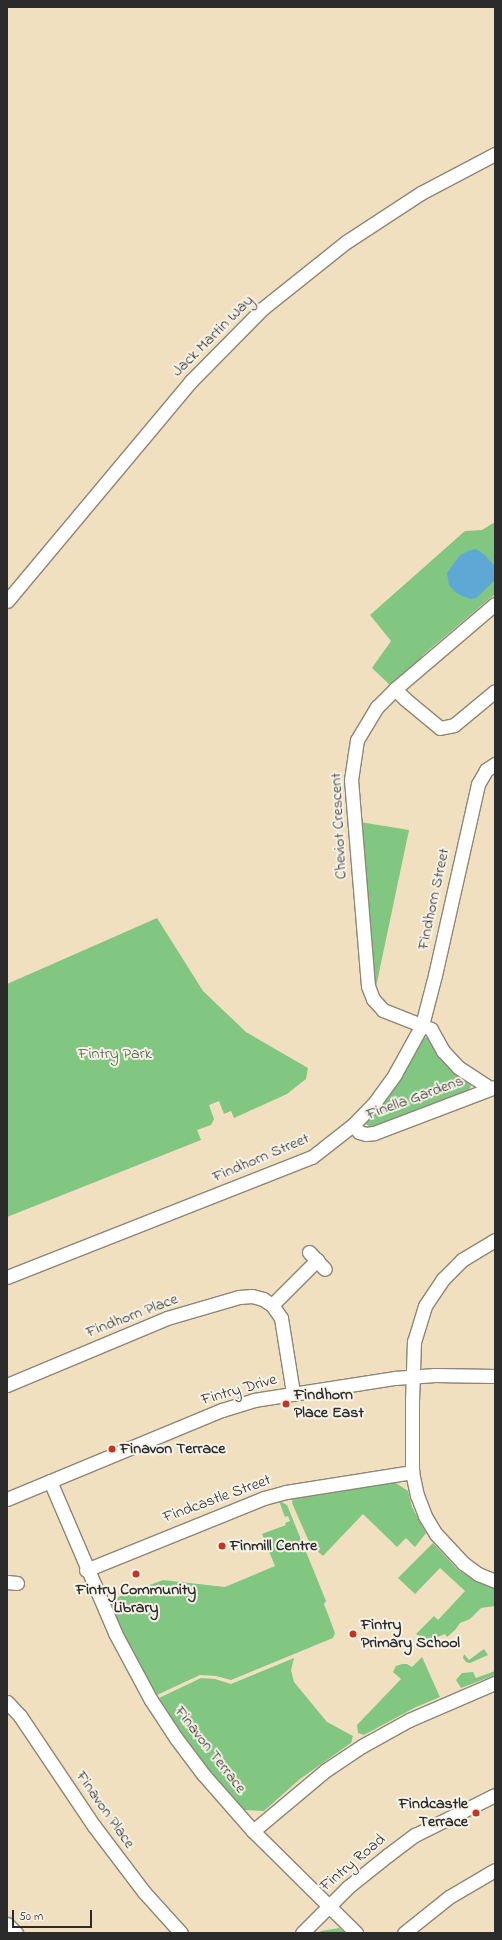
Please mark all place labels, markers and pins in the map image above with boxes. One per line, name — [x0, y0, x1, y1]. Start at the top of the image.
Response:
place label: Findhorn Place East — [294, 1385, 364, 1423]
marker: Findhorn Place East — [281, 1399, 291, 1409]
place label: Finavon Terrace — [120, 1439, 225, 1459]
marker: Finavon Terrace — [107, 1444, 117, 1454]
place label: Finmill Centre — [230, 1536, 317, 1556]
marker: Finmill Centre — [217, 1541, 227, 1551]
marker: Fintry Community Library — [131, 1569, 141, 1579]
place label: Fintry Community Library — [76, 1580, 196, 1618]
place label: Fintry Primary School — [361, 1615, 460, 1653]
marker: Fintry Primary School — [348, 1629, 358, 1639]
place label: Findcastle Terrace — [399, 1794, 468, 1832]
marker: Findcastle Terrace — [471, 1808, 481, 1818]

